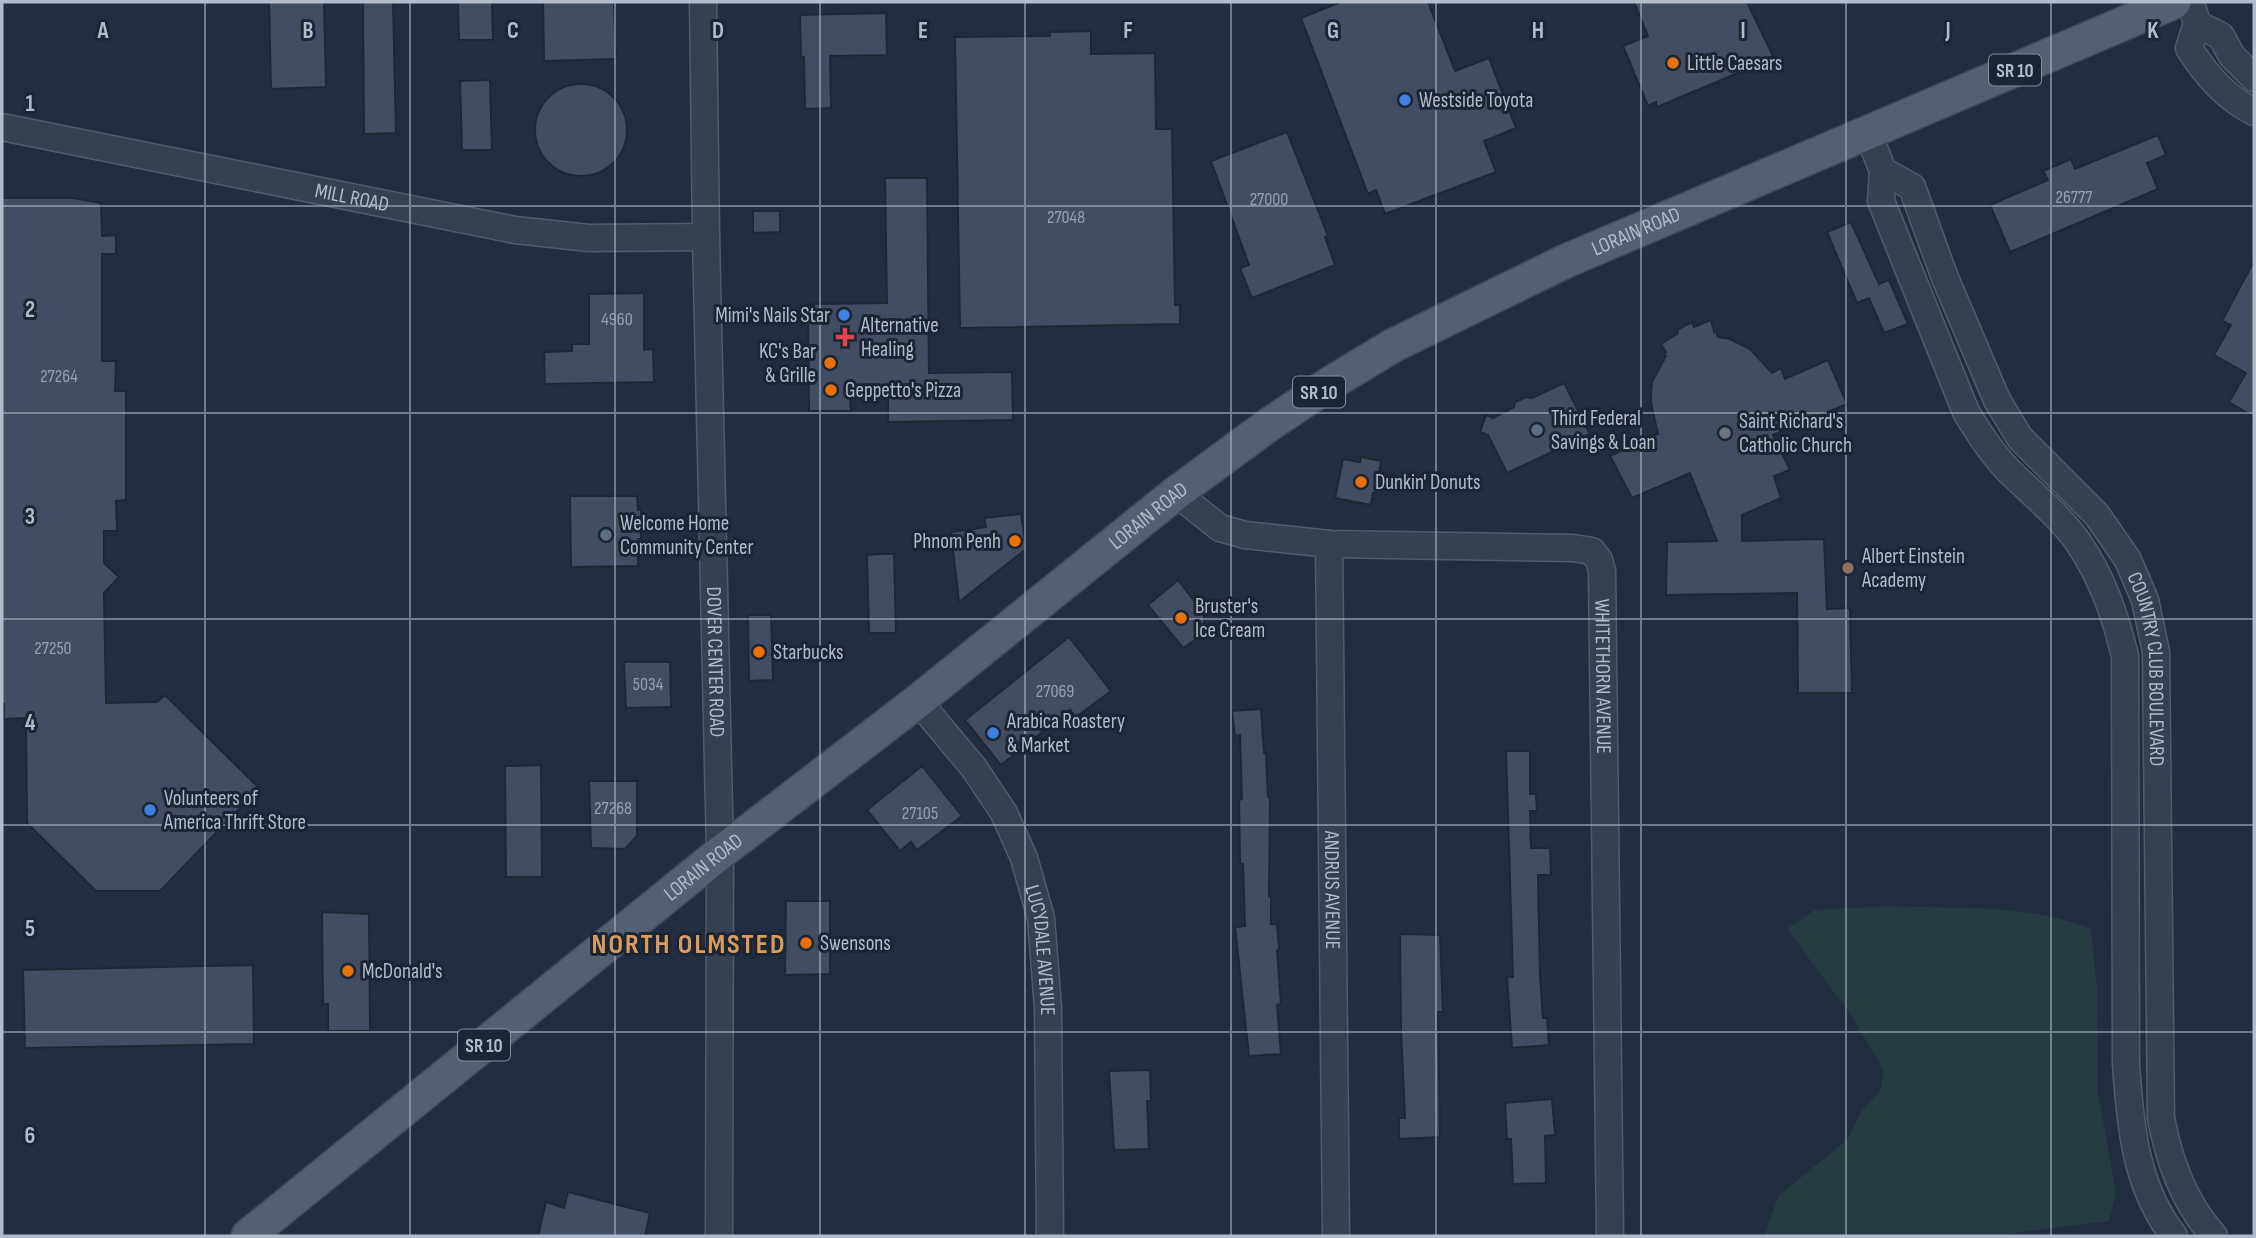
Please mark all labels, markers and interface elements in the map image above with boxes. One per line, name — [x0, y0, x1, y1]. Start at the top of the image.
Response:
text: A — [97, 17, 110, 45]
text: B — [303, 17, 314, 45]
text: C — [507, 17, 519, 45]
text: D — [712, 17, 724, 45]
text: E — [918, 17, 928, 45]
text: F — [1123, 17, 1133, 45]
text: G — [1327, 17, 1339, 45]
text: H — [1532, 17, 1544, 45]
text: I — [1740, 17, 1746, 45]
text: J — [1944, 17, 1951, 45]
text: K — [2147, 17, 2159, 45]
place label: Little Caesars — [1687, 51, 1782, 76]
road number: SR 10 — [1989, 54, 2041, 86]
marker: Little Caesars — [1665, 55, 1681, 71]
place label: Westside Toyota — [1419, 88, 1533, 113]
text: 1 — [25, 90, 35, 118]
marker: Westside Toyota — [1397, 92, 1413, 108]
street label: MILL ROAD — [313, 178, 391, 217]
house number: 26777 — [2056, 187, 2093, 208]
house number: 27000 — [1250, 189, 1288, 210]
street label: LORAIN ROAD — [1588, 202, 1684, 262]
house number: 27048 — [1047, 207, 1085, 228]
text: 2 — [25, 296, 35, 324]
place label: Mimi's Nails Star — [715, 303, 830, 328]
marker: Mimi's Nails Star — [836, 307, 852, 323]
house number: 4960 — [601, 309, 633, 330]
place label: Alternative Healing — [860, 313, 939, 362]
marker: Alternative Healing — [835, 327, 855, 347]
place label: KC's Bar & Grille — [759, 339, 816, 388]
marker: KC's Bar & Grille — [822, 355, 838, 371]
house number: 27264 — [40, 366, 78, 387]
road number: SR 10 — [1293, 376, 1345, 408]
place label: Geppetto's Pizza — [845, 378, 961, 403]
marker: Geppetto's Pizza — [823, 382, 839, 398]
place label: Third Federal Savings & Loan — [1551, 406, 1655, 455]
place label: Saint Richard's Catholic Church — [1739, 409, 1852, 458]
marker: Third Federal Savings & Loan — [1529, 422, 1545, 438]
marker: Saint Richard's Catholic Church — [1717, 425, 1733, 441]
place label: Dunkin' Donuts — [1375, 470, 1481, 495]
marker: Dunkin' Donuts — [1353, 474, 1369, 490]
street label: LORAIN ROAD — [1104, 477, 1193, 555]
text: 3 — [25, 503, 35, 531]
place label: Welcome Home Community Center — [620, 511, 754, 560]
marker: Welcome Home Community Center — [598, 527, 614, 543]
place label: Phnom Penh — [913, 529, 1001, 554]
marker: Phnom Penh — [1007, 533, 1023, 549]
place label: Albert Einstein Academy — [1861, 544, 1965, 593]
marker: Albert Einstein Academy — [1840, 560, 1856, 576]
street label: COUNTRY CLUB BOULEVARD — [2122, 568, 2169, 766]
street label: DOVER CENTER ROAD — [701, 586, 729, 737]
place label: Bruster's Ice Cream — [1195, 594, 1265, 643]
street label: WHITETHORN AVENUE — [1589, 598, 1616, 754]
marker: Bruster's Ice Cream — [1173, 610, 1189, 626]
house number: 27250 — [34, 638, 72, 659]
place label: Starbucks — [773, 640, 844, 665]
marker: Starbucks — [751, 644, 767, 660]
house number: 5034 — [633, 674, 664, 695]
house number: 27069 — [1036, 681, 1074, 702]
text: 4 — [25, 709, 36, 737]
place label: Arabica Roastery & Market — [1006, 709, 1125, 758]
marker: Arabica Roastery & Market — [985, 725, 1001, 741]
place label: Volunteers of America Thrift Store — [163, 786, 306, 835]
house number: 27268 — [594, 798, 632, 819]
marker: Volunteers of America Thrift Store — [142, 802, 158, 818]
house number: 27105 — [902, 803, 938, 824]
street label: LORAIN ROAD — [659, 828, 748, 906]
street label: ANDRUS AVENUE — [1319, 830, 1345, 949]
street label: LUCYDALE AVENUE — [1019, 882, 1060, 1016]
text: 5 — [25, 915, 35, 943]
district label: NORTH OLMSTED — [592, 928, 786, 961]
place label: Swensons — [820, 931, 891, 956]
marker: Swensons — [798, 935, 814, 951]
place label: McDonald's — [362, 959, 443, 984]
marker: McDonald's — [340, 963, 356, 979]
road number: SR 10 — [458, 1030, 510, 1060]
text: 6 — [25, 1122, 35, 1150]

